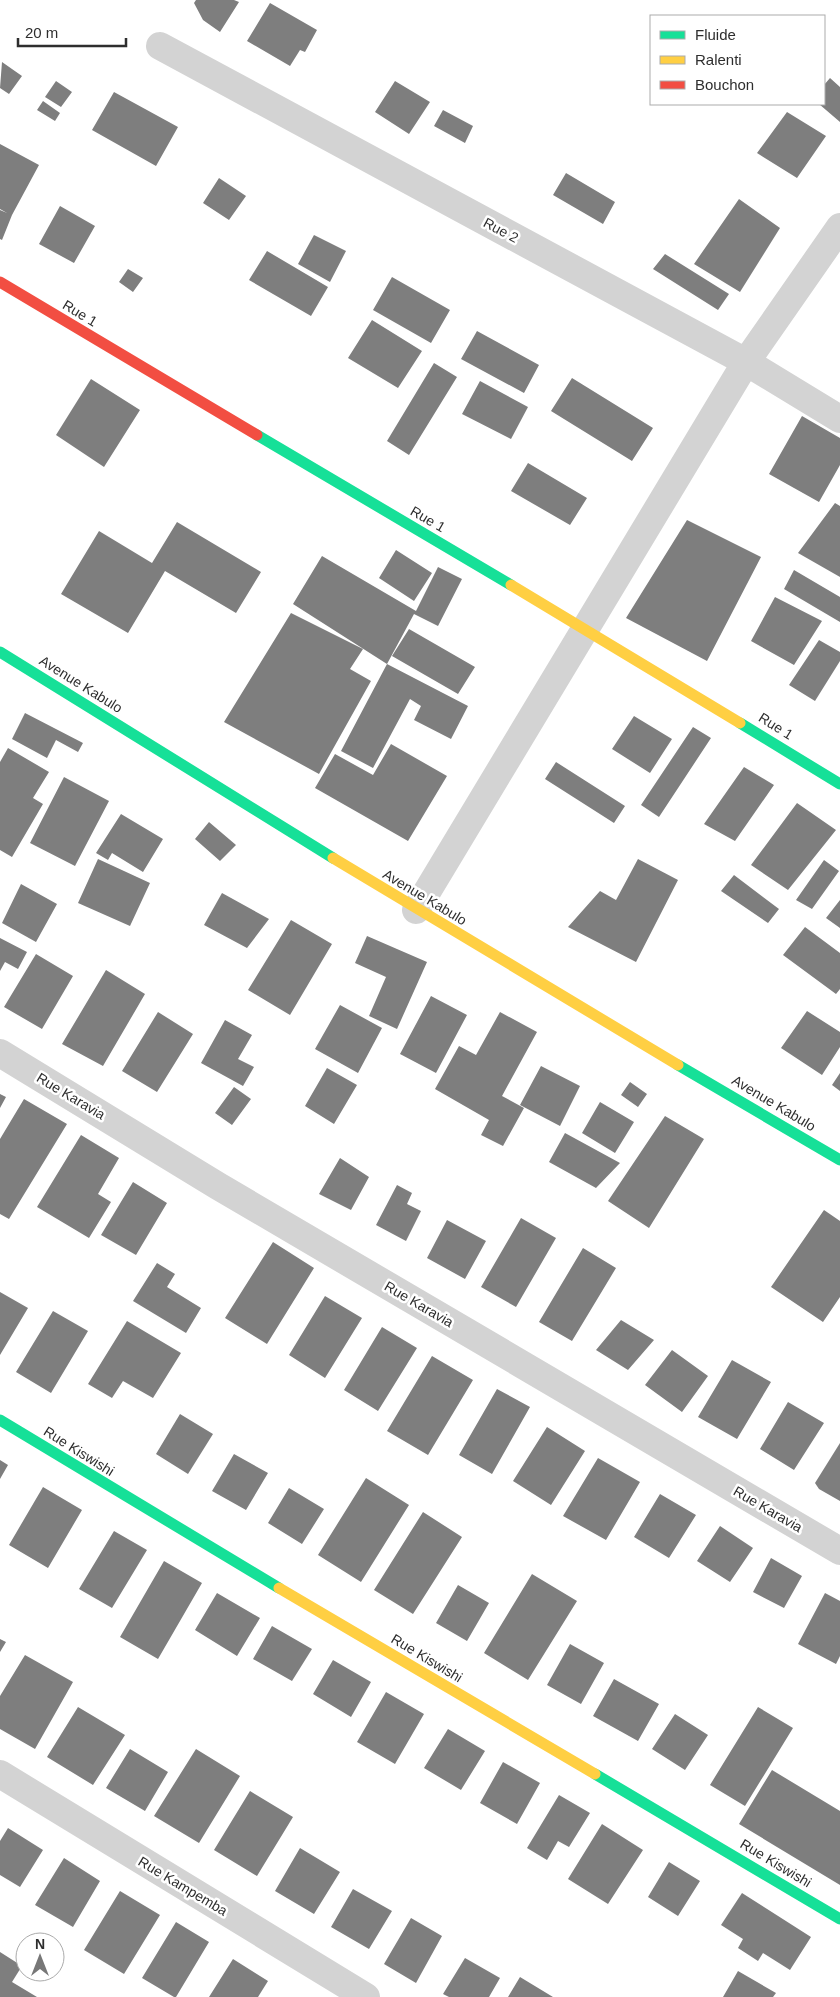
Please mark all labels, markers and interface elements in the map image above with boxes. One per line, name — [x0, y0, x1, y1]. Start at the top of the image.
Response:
scale bar — [18, 15, 125, 47]
legend — [650, 15, 825, 105]
text: 20 m — [25, 24, 58, 41]
text: Fluide — [695, 26, 736, 43]
text: Ralenti — [695, 51, 742, 68]
text: Bouchon — [695, 76, 754, 93]
street label: Rue 2 — [481, 214, 521, 246]
street label: Rue 1 — [60, 297, 100, 330]
street label: Rue 1 — [408, 503, 448, 535]
street label: Avenue Kabulo — [37, 652, 126, 716]
street label: Rue 1 — [756, 709, 796, 743]
street label: Avenue Kabulo — [380, 866, 470, 928]
street label: Rue Karavia — [34, 1069, 108, 1123]
street label: Avenue Kabulo — [729, 1072, 819, 1134]
street label: Rue Karavia — [382, 1278, 457, 1330]
street label: Rue Kiswishi — [41, 1423, 117, 1479]
street label: Rue Karavia — [731, 1483, 806, 1535]
street label: Rue Kiswishi — [389, 1631, 465, 1685]
street label: Rue Kiswishi — [738, 1836, 814, 1890]
street label: Rue Kampemba — [136, 1853, 231, 1919]
north arrow — [15, 1932, 65, 1982]
text: N — [35, 1936, 45, 1952]

